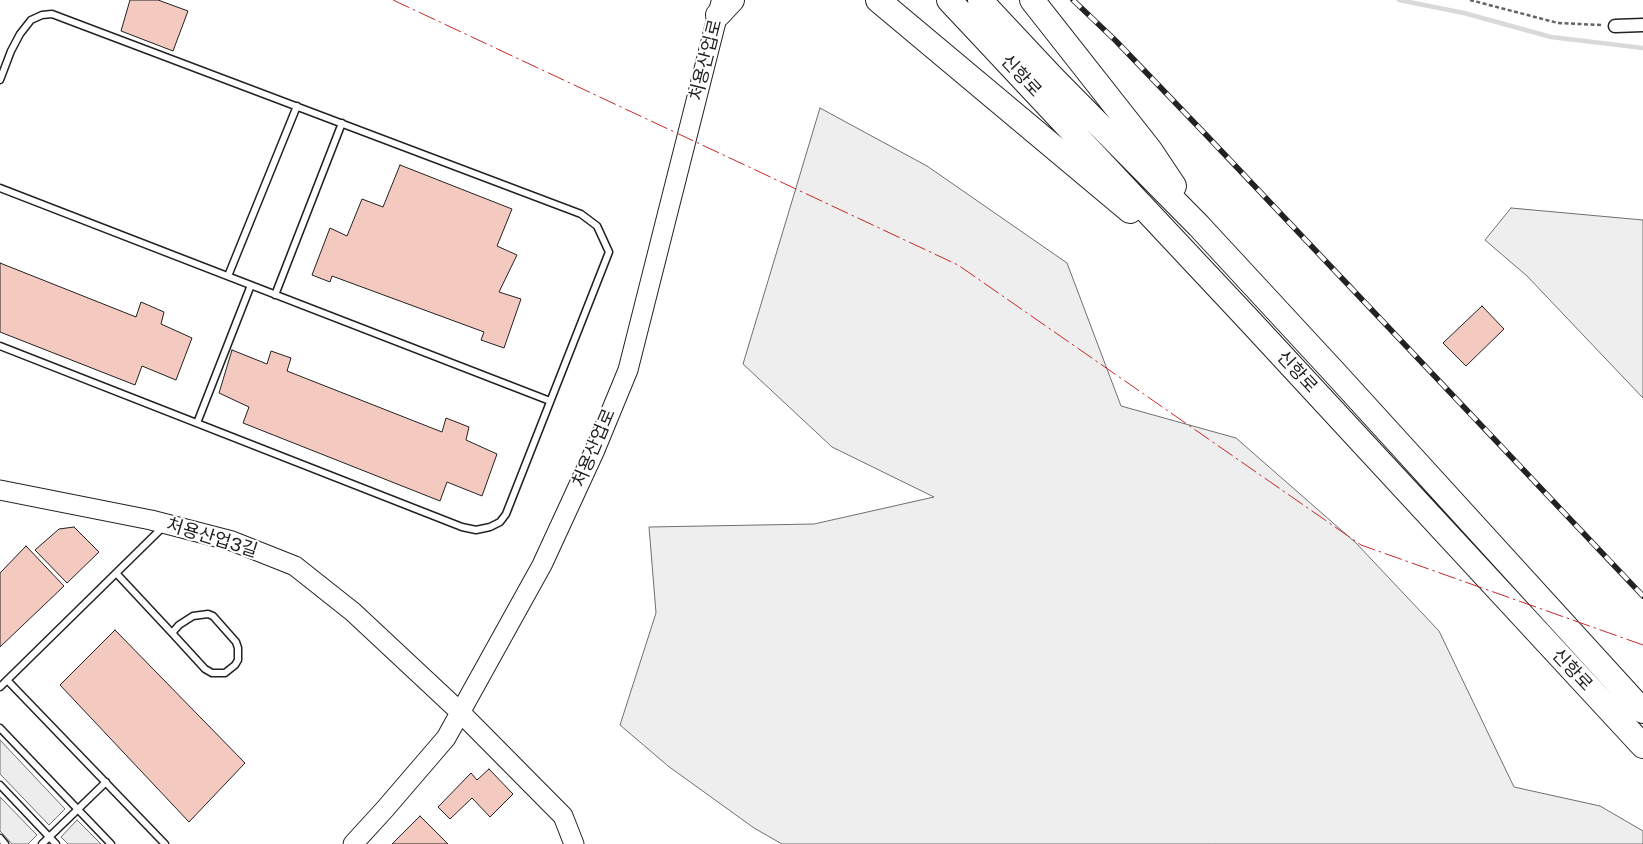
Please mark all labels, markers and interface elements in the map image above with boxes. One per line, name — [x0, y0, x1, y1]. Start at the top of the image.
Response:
street label: 처용산업로 — [686, 17, 726, 103]
street label: 신항로 — [996, 50, 1046, 102]
street label: 신항로 — [1272, 346, 1322, 398]
street label: 처용산업로 — [568, 406, 620, 490]
street label: 처용산업3길 — [164, 514, 260, 562]
street label: 신항로 — [1547, 644, 1597, 696]

